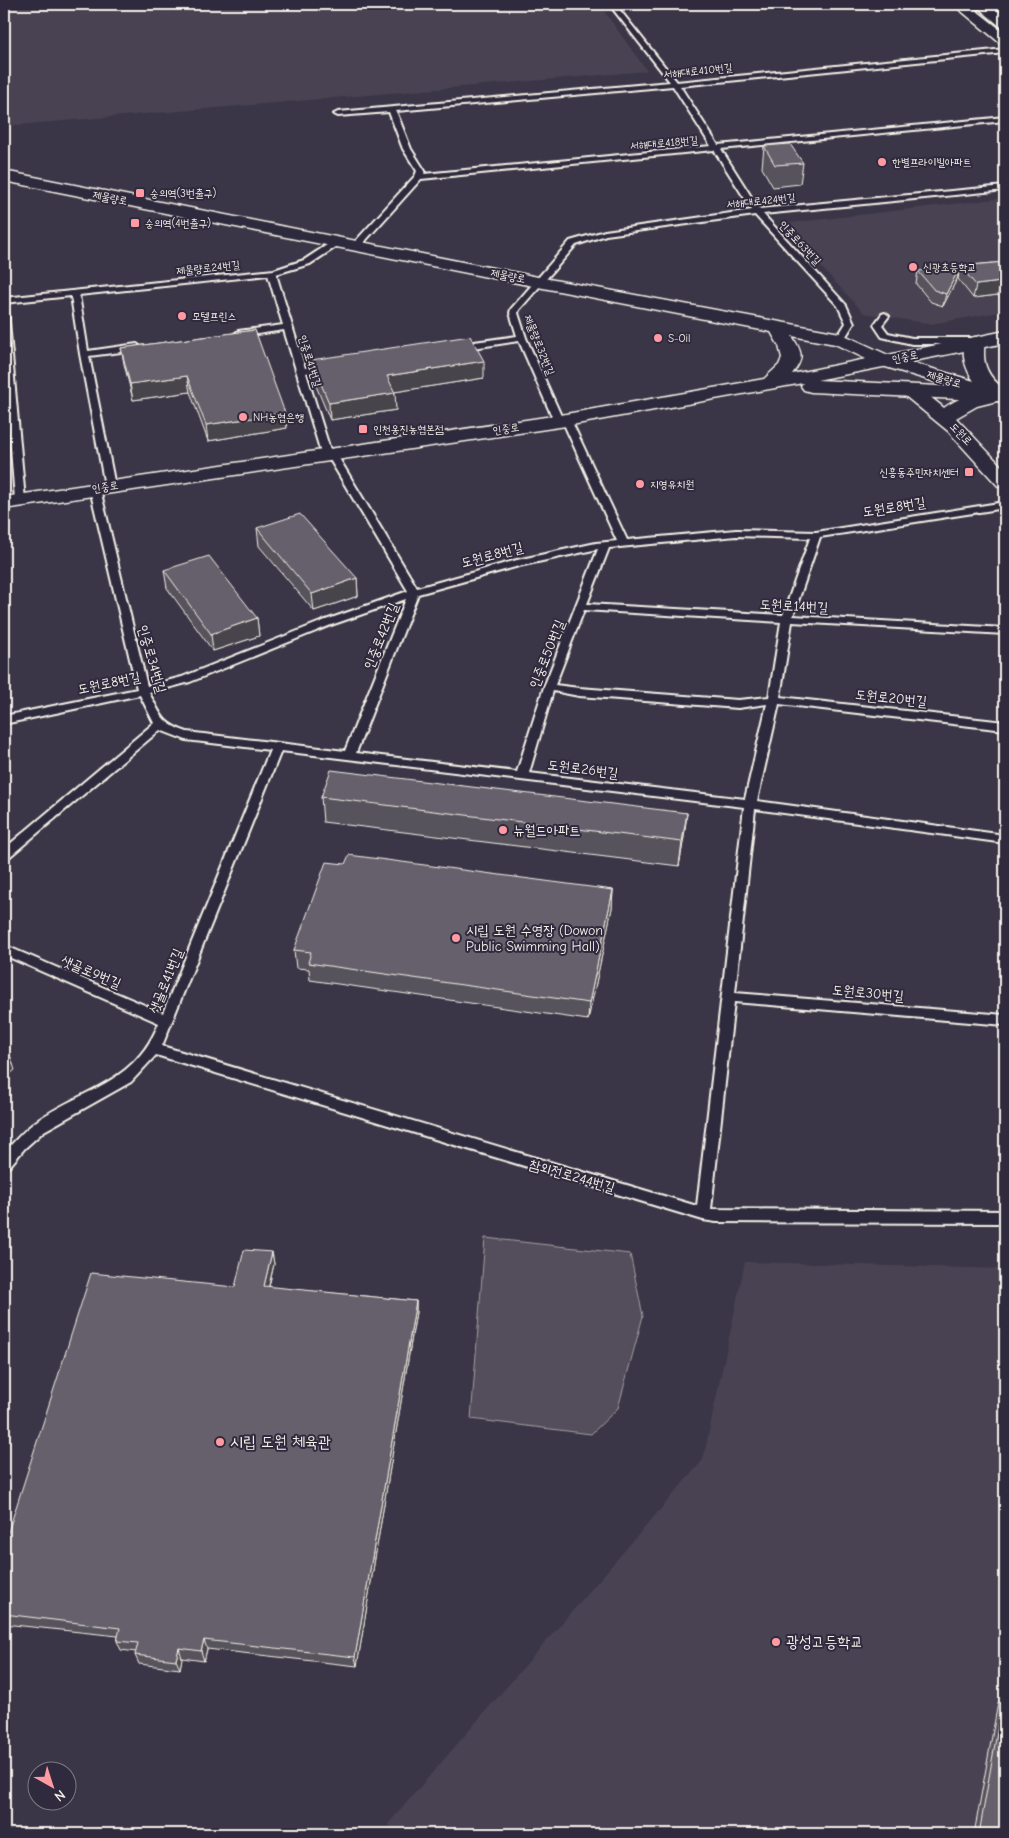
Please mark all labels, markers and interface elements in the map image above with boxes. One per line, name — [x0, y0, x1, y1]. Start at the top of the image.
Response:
street label: 서해대로410번길 — [663, 61, 733, 81]
street label: 서해대로418번길 — [629, 134, 699, 152]
marker: 한별프라이빌아파트 — [876, 156, 888, 168]
place label: 한별프라이빌아파트 — [892, 156, 972, 169]
marker: 숭의역(3번출구) — [134, 187, 146, 199]
place label: 숭의역(3번출구) — [150, 187, 216, 200]
street label: 제물량로 — [91, 188, 129, 208]
street label: 서해대로424번길 — [726, 191, 796, 211]
marker: 숭의역(4번출구) — [129, 217, 141, 229]
place label: 숭의역(4번출구) — [145, 217, 211, 230]
street label: 인중로63번길 — [776, 218, 824, 268]
street label: 제물량로24번길 — [175, 258, 241, 278]
marker: 신광초등학교 — [907, 261, 919, 273]
place label: 신광초등학교 — [923, 261, 976, 274]
street label: 제물량로 — [489, 266, 527, 286]
marker: 모텔프린스 — [176, 310, 188, 322]
place label: 모텔프린스 — [192, 310, 236, 323]
street label: 제물량로32번길 — [521, 313, 557, 377]
marker: S-Oil — [652, 332, 664, 344]
place label: S-Oil — [668, 332, 690, 345]
street label: 인중로41번길 — [296, 333, 324, 389]
street label: 인중로 — [891, 348, 919, 366]
street label: 제물량로 — [925, 368, 963, 390]
marker: NH농협은행 — [237, 411, 249, 423]
place label: NH농협은행 — [253, 411, 304, 424]
street label: 도원로 — [947, 420, 975, 448]
street label: 인중로 — [492, 421, 520, 437]
marker: 인천옹진농협본점 — [357, 423, 369, 435]
place label: 인천옹진농협본점 — [373, 423, 444, 436]
place label: 신흥동주민자치센터 — [879, 466, 959, 479]
marker: 신흥동주민자치센터 — [963, 466, 975, 478]
street label: 인중로 — [91, 478, 119, 495]
marker: 지영유치원 — [634, 478, 646, 490]
place label: 지영유치원 — [650, 478, 694, 491]
street label: 도원로8번길 — [861, 494, 927, 520]
street label: 도원로8번길 — [459, 538, 526, 571]
street label: 도원로14번길 — [759, 596, 829, 616]
street label: 인중로42번길 — [360, 599, 402, 672]
street label: 인중로50번길 — [526, 617, 569, 691]
street label: 인중로34번길 — [134, 623, 170, 696]
street label: 도원로8번길 — [76, 668, 143, 698]
street label: 도원로20번길 — [854, 686, 929, 710]
street label: 도원로26번길 — [547, 756, 620, 782]
place label: 뉴월드아파트 — [513, 822, 581, 839]
marker: 뉴월드아파트 — [497, 824, 509, 836]
place label: 시립 도원 수영장 (Dowon Public Swimming Hall) — [466, 922, 603, 955]
marker: 시립 도원 수영장 (Dowon Public Swimming Hall) — [450, 932, 462, 944]
street label: 샛골로41번길 — [145, 945, 187, 1016]
street label: 샛골로9번길 — [58, 952, 124, 993]
street label: 도원로30번길 — [831, 981, 905, 1005]
street label: 참외전로244번길 — [527, 1156, 618, 1197]
place label: 시립 도원 체육관 — [230, 1433, 331, 1451]
marker: 시립 도원 체육관 — [214, 1436, 226, 1448]
place label: 광성고등학교 — [786, 1633, 863, 1651]
marker: 광성고등학교 — [770, 1636, 782, 1648]
north arrow — [28, 1760, 78, 1810]
text: N — [51, 1786, 69, 1805]

